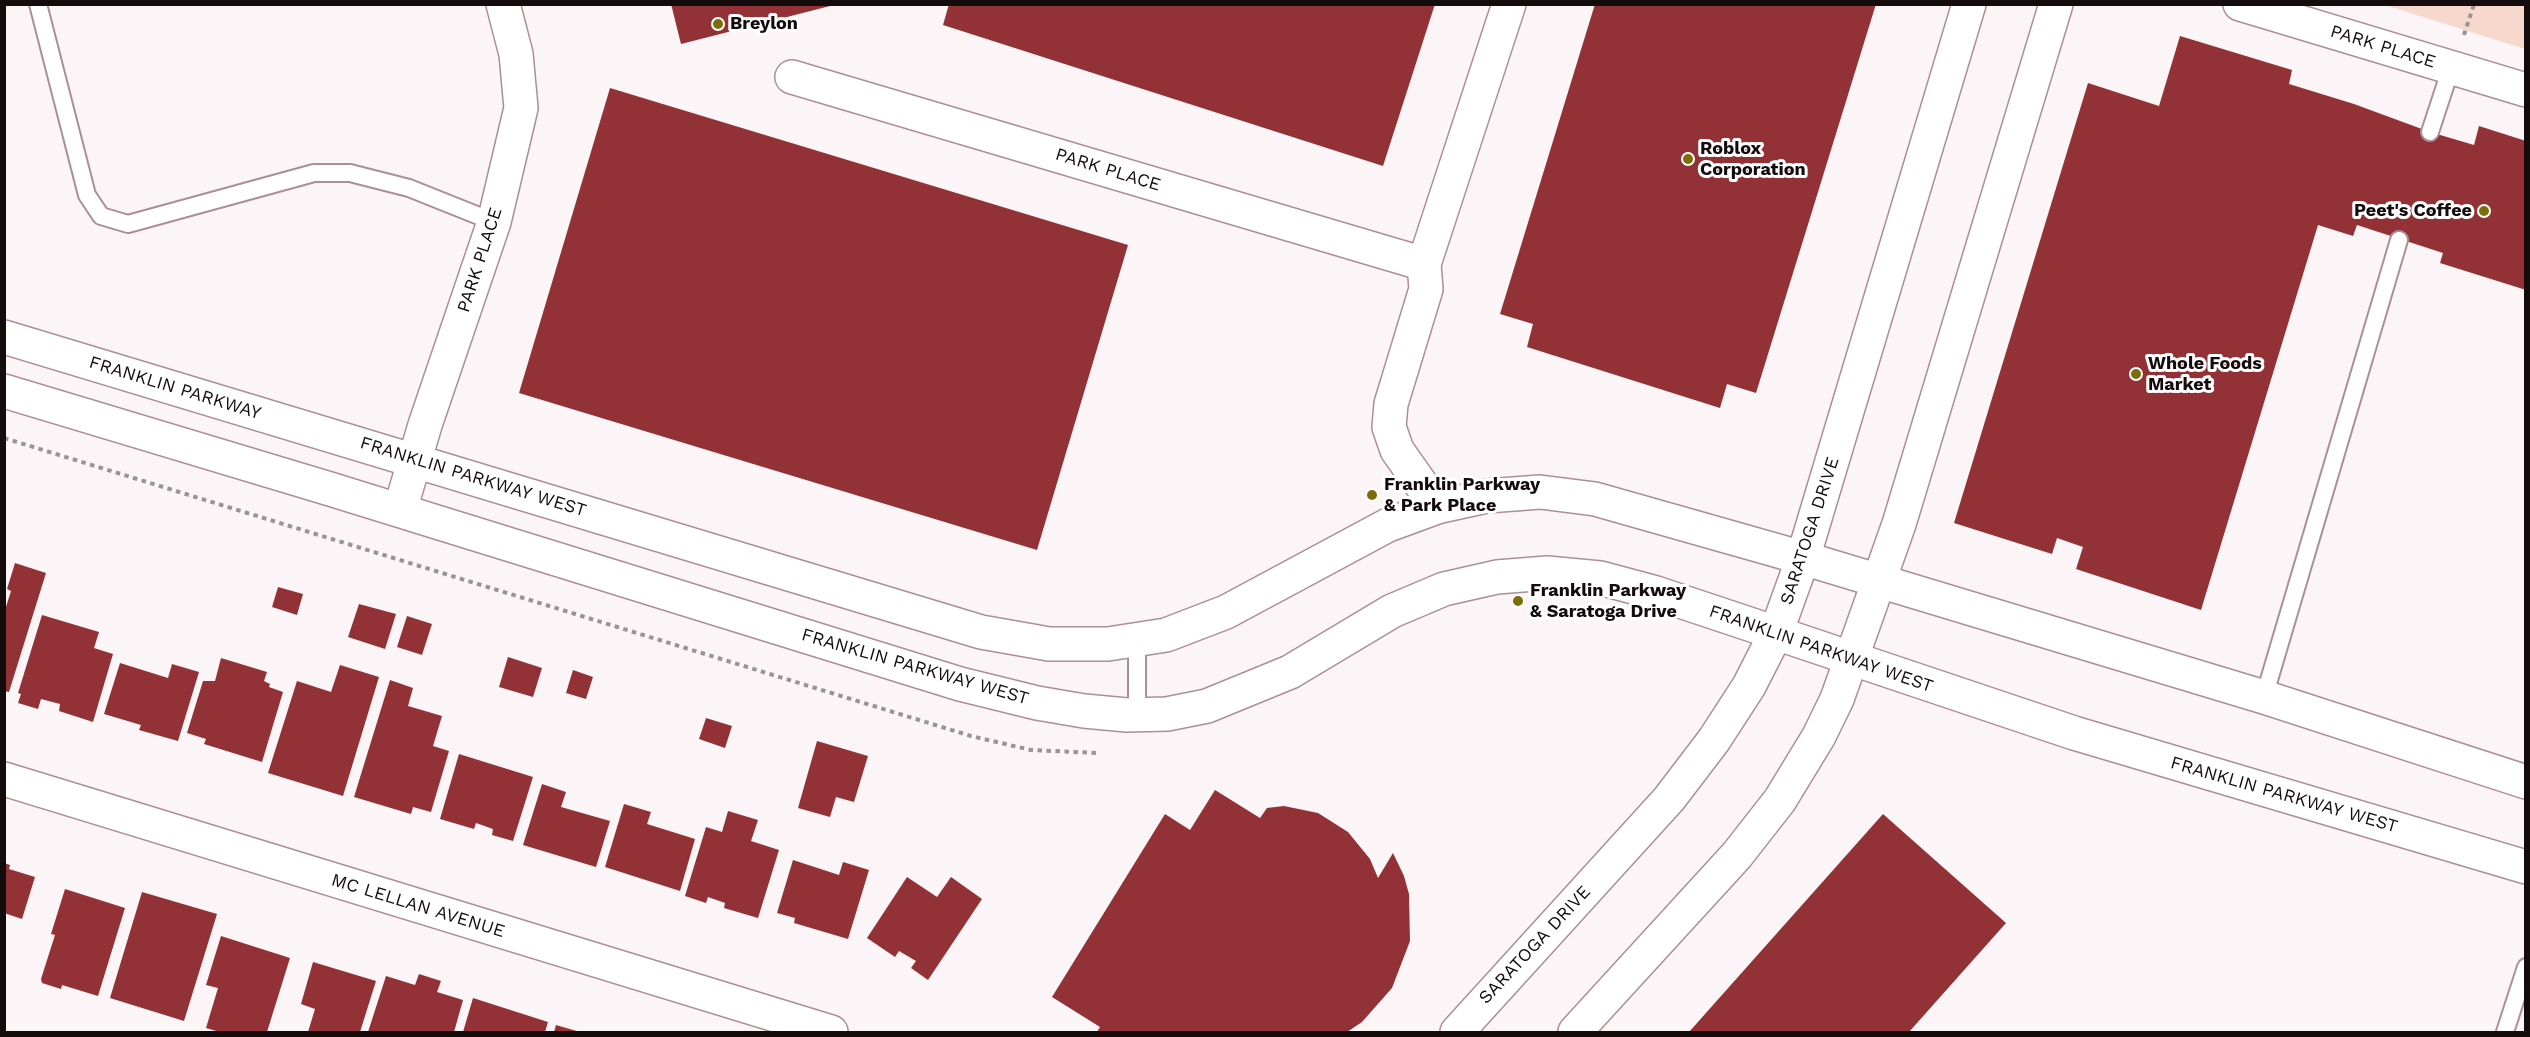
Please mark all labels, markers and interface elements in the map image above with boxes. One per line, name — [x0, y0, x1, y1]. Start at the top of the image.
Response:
place label: Breylon — [730, 13, 798, 35]
marker: Breylon — [711, 17, 725, 31]
street label: PARK PLACE — [2328, 21, 2438, 73]
place label: Roblox Corporation — [1700, 138, 1806, 180]
street label: PARK PLACE — [1053, 144, 1163, 196]
marker: Roblox Corporation — [1681, 152, 1695, 166]
place label: Peet's Coffee — [2354, 200, 2472, 222]
marker: Peet's Coffee — [2477, 204, 2491, 218]
street label: PARK PLACE — [453, 205, 507, 315]
street label: FRANKLIN PARKWAY — [86, 352, 264, 424]
place label: Whole Foods Market — [2148, 353, 2262, 395]
marker: Whole Foods Market — [2129, 367, 2143, 381]
street label: FRANKLIN PARKWAY WEST — [357, 432, 589, 522]
street label: SARATOGA DRIVE — [1776, 454, 1844, 608]
place label: Franklin Parkway & Park Place — [1384, 474, 1540, 516]
marker: Franklin Parkway & Park Place — [1365, 488, 1379, 502]
place label: Franklin Parkway & Saratoga Drive — [1530, 580, 1686, 622]
marker: Franklin Parkway & Saratoga Drive — [1511, 594, 1525, 608]
street label: FRANKLIN PARKWAY WEST — [1706, 600, 1936, 698]
street label: FRANKLIN PARKWAY WEST — [799, 624, 1031, 710]
street label: FRANKLIN PARKWAY WEST — [2168, 752, 2400, 838]
street label: MC LELLAN AVENUE — [329, 869, 507, 943]
street label: SARATOGA DRIVE — [1475, 881, 1595, 1009]

